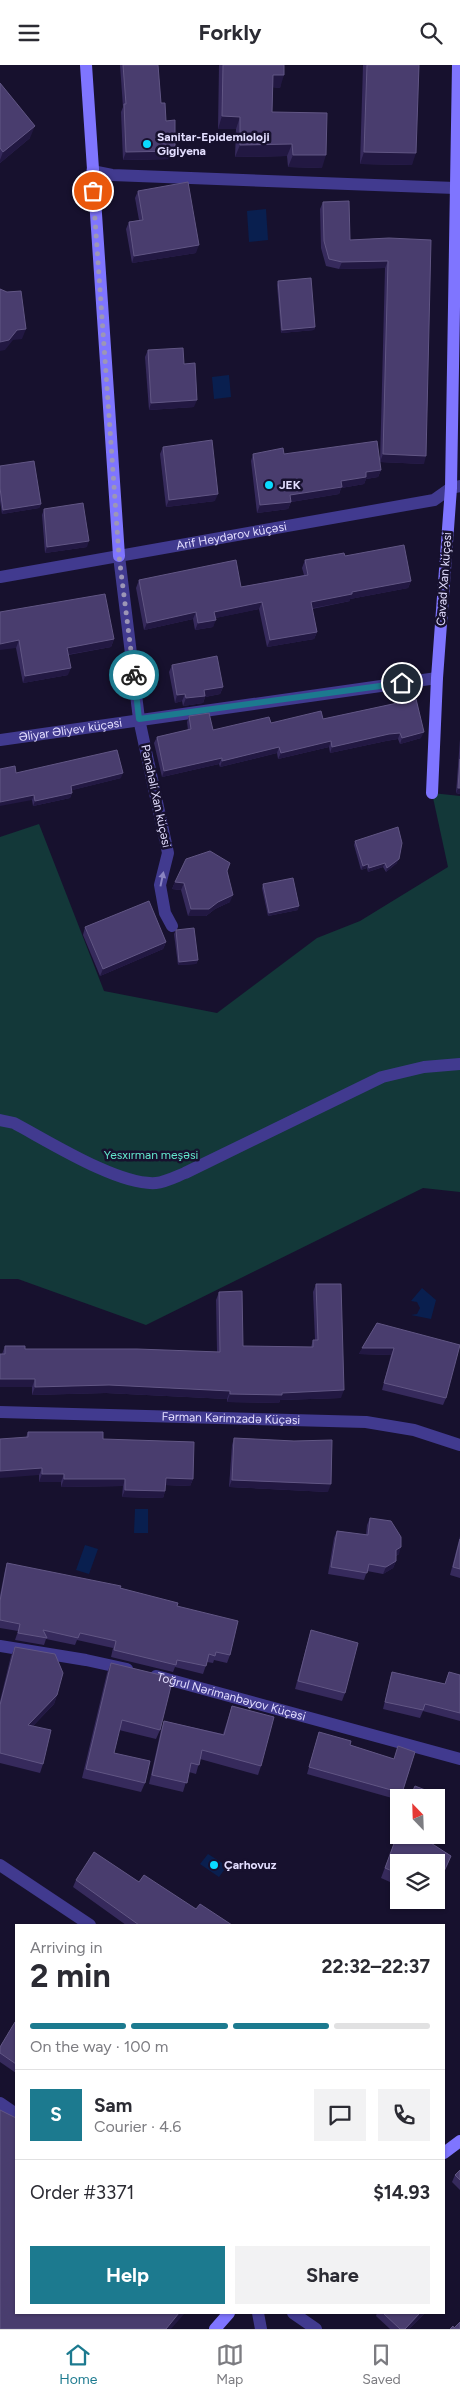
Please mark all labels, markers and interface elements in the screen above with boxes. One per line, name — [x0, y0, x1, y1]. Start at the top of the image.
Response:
icon: menu — [15, 19, 43, 47]
text: Forkly — [198, 19, 262, 46]
icon: search — [417, 19, 445, 47]
place label: Sanitar-Epidemioloji Gigiyena — [157, 130, 270, 158]
marker: Sanitar-Epidemioloji Gigiyena — [141, 138, 153, 150]
pin — [72, 170, 114, 212]
icon: bag — [79, 177, 107, 205]
place label: JEK — [279, 478, 301, 492]
marker: JEK — [263, 479, 275, 491]
street label: Arif Heydərov küçəsi — [175, 519, 288, 553]
street label: Cavad Xan küçəsi — [434, 532, 454, 626]
courier — [109, 650, 159, 700]
icon: bike — [120, 661, 148, 689]
pin — [381, 662, 423, 704]
icon: home — [388, 669, 416, 697]
street label: Əliyar Əliyev küçəsi — [18, 716, 123, 744]
street label: Pənahəli Xan küçəsi — [138, 743, 174, 849]
one-way arrow — [159, 871, 167, 887]
park label: Yesxırman meşəsi — [104, 1148, 198, 1162]
street label: Fərman Kərimzadə Küçəsi — [161, 1409, 300, 1427]
street label: Toğrul Nərimanbəyov Küçəsi — [155, 1670, 307, 1724]
north arrow — [390, 1789, 445, 1844]
map controls — [390, 1789, 445, 1909]
button: layers — [390, 1854, 445, 1909]
place label: Çarhovuz — [224, 1858, 277, 1872]
marker: Çarhovuz — [208, 1859, 220, 1871]
text: Arriving in — [30, 1938, 102, 1957]
text: 22:32–22:37 — [321, 1955, 430, 1978]
text: 2 min — [30, 1957, 111, 1995]
text: On the way · 100 m — [30, 2037, 168, 2056]
button: chat — [314, 2089, 366, 2141]
button: phone — [378, 2089, 430, 2141]
text: Sam — [94, 2094, 132, 2117]
text: S — [50, 2103, 62, 2126]
text: Courier · 4.6 — [94, 2117, 181, 2136]
text: Order #3371 — [30, 2181, 134, 2204]
text: $14.93 — [373, 2181, 430, 2204]
button: Help — [30, 2246, 225, 2304]
button: Share — [235, 2246, 430, 2304]
tab: Home — [59, 2341, 97, 2388]
tab: Map — [216, 2341, 244, 2388]
tab: Saved — [362, 2341, 401, 2388]

